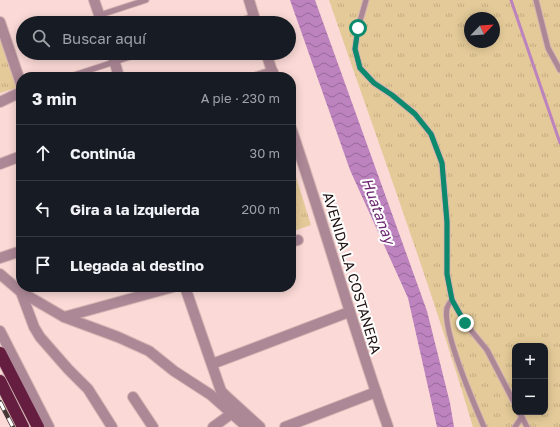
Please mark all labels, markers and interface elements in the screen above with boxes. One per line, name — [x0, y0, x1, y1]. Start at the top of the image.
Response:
north arrow — [464, 12, 500, 48]
search box — [16, 16, 296, 60]
route start — [349, 19, 367, 37]
icon: search — [30, 27, 52, 49]
text: Buscar aquí — [62, 29, 146, 47]
text: 3 min — [32, 88, 76, 109]
text: A pie · 230 m — [201, 90, 280, 106]
icon: ahead — [32, 142, 54, 164]
text: Continúa — [70, 144, 136, 162]
text: 30 m — [250, 145, 280, 161]
water label: Huatanay — [358, 175, 400, 249]
street label: AVENIDA LA COSTANERA — [320, 190, 385, 356]
icon: left — [32, 198, 54, 220]
text: Gira a la izquierda — [70, 200, 200, 218]
text: 200 m — [242, 201, 280, 217]
icon: arrive — [32, 254, 54, 276]
text: Llegada al destino — [70, 256, 204, 274]
route end — [456, 314, 474, 332]
map controls — [512, 343, 548, 415]
button: + — [512, 343, 548, 379]
button: − — [512, 379, 548, 415]

